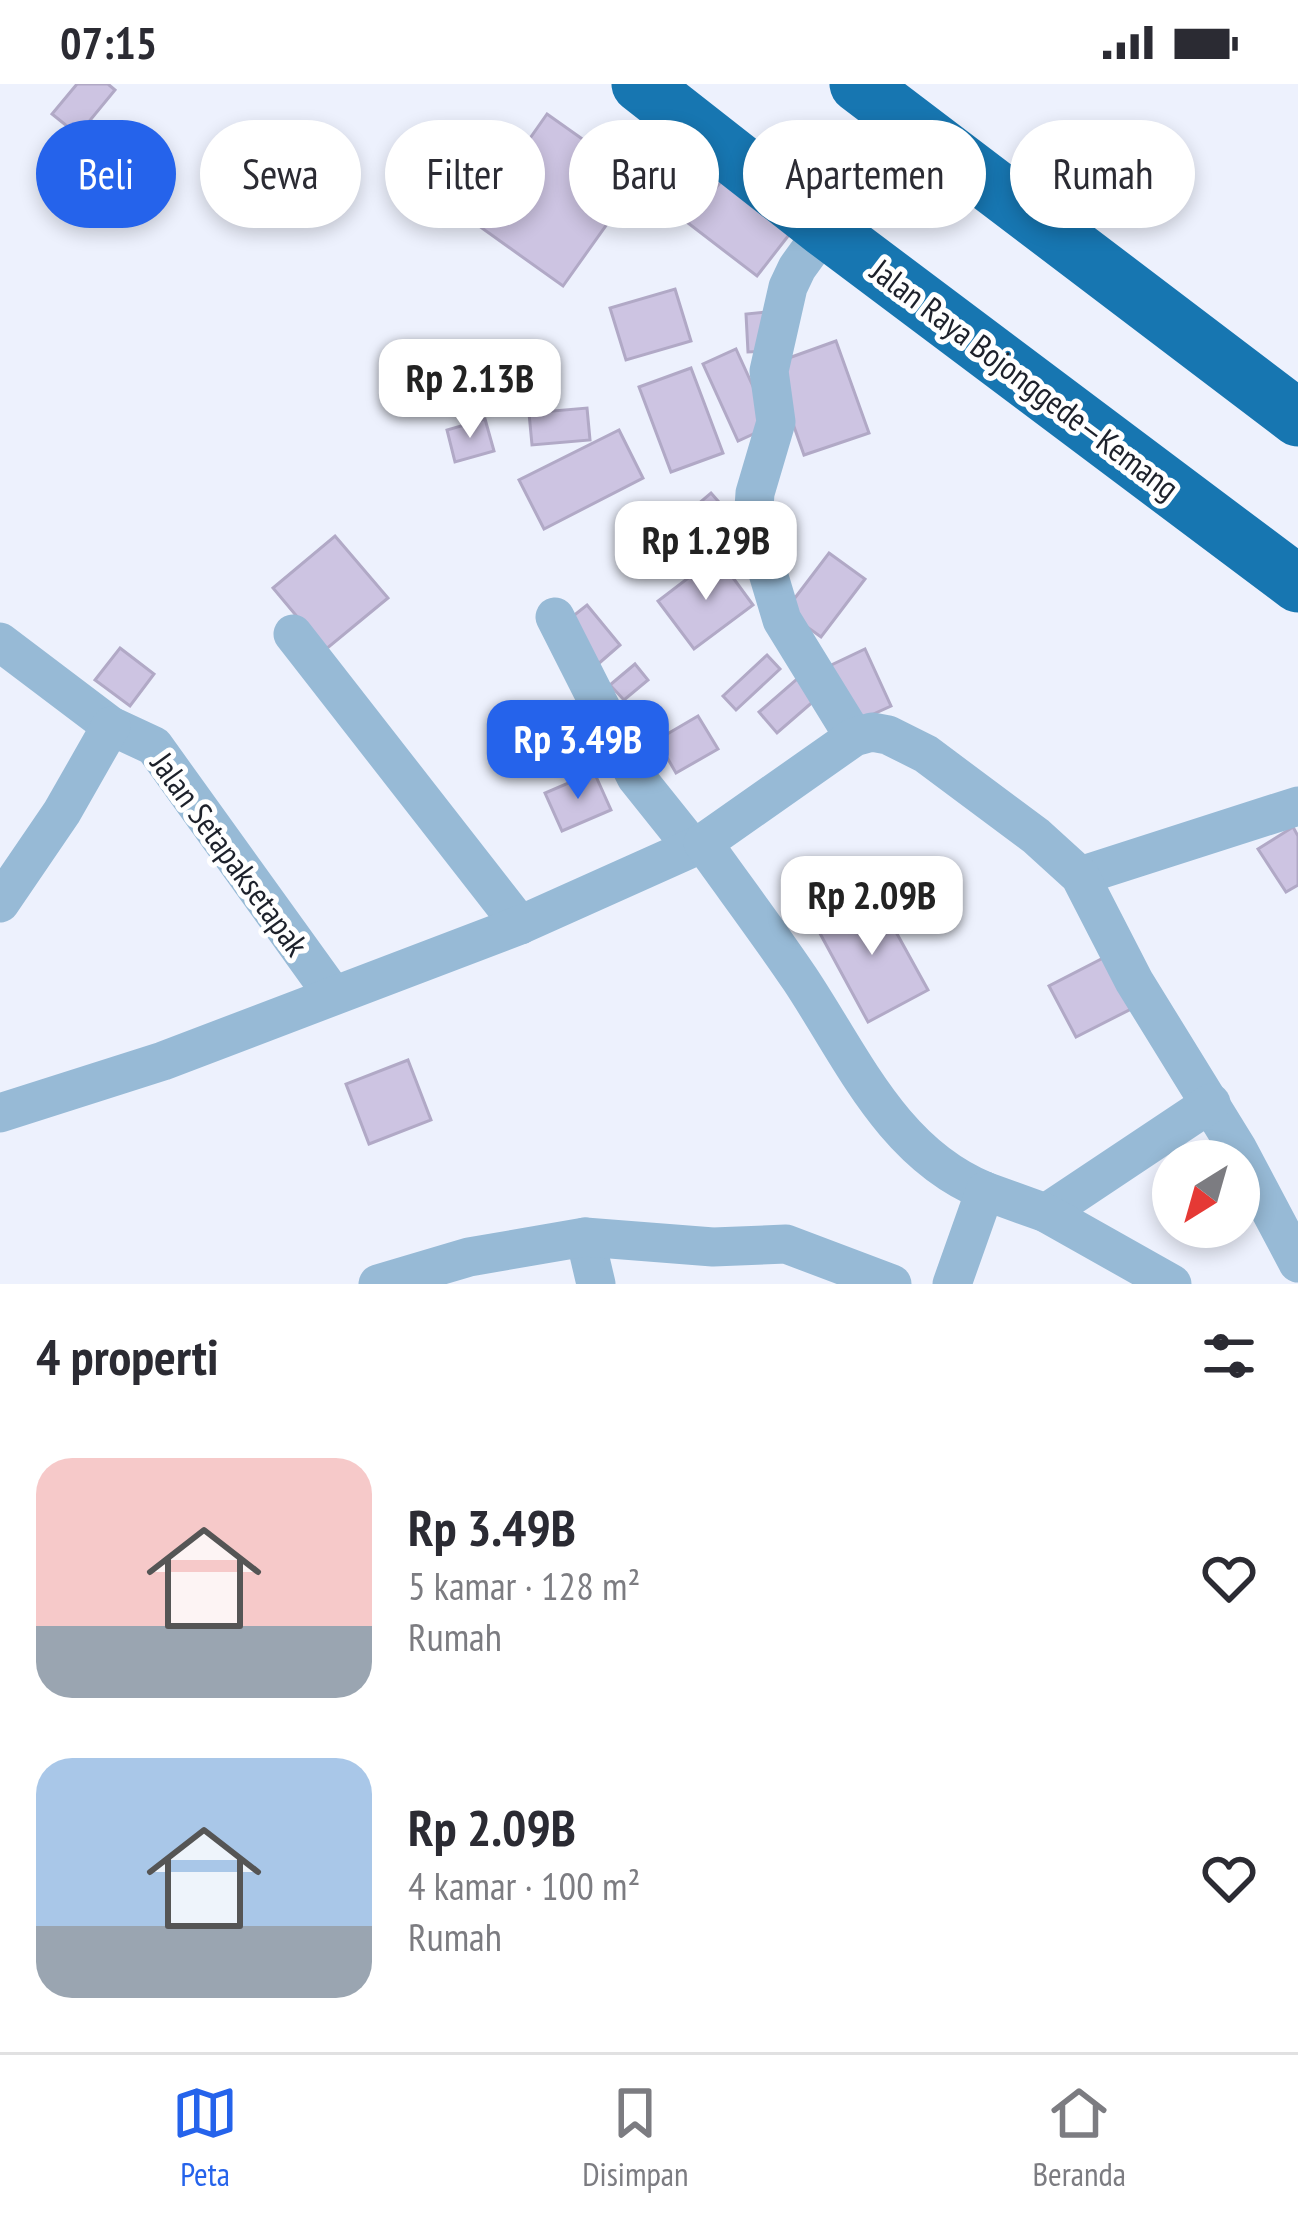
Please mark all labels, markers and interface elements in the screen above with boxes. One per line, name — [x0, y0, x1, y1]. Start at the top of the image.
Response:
text: 07:15 — [60, 13, 157, 71]
chip: Beli — [36, 120, 176, 228]
chip: Sewa — [200, 120, 361, 228]
chip: Filter — [385, 120, 545, 228]
chip: Baru — [569, 120, 719, 228]
chip: Apartemen — [743, 120, 986, 228]
chip: Rumah — [1010, 120, 1195, 228]
street label: Jalan Raya Bojonggede—Kemang — [862, 248, 1188, 509]
pin: Rp 2.13B — [346, 339, 594, 441]
text: Rp 2.13B — [406, 352, 534, 403]
pin: Rp 1.29B — [582, 501, 830, 603]
text: Rp 1.29B — [642, 514, 770, 565]
pin: Rp 3.49B — [454, 700, 702, 802]
text: Rp 3.49B — [514, 713, 642, 764]
street label: Jalan Setapaksetapak — [141, 743, 319, 964]
pin: Rp 2.09B — [748, 856, 996, 958]
text: Rp 2.09B — [808, 869, 936, 920]
north arrow — [1152, 1140, 1260, 1248]
map controls — [1152, 1140, 1260, 1248]
text: 4 properti — [36, 1323, 218, 1389]
icon: filters — [1196, 1323, 1262, 1389]
text: Rp 3.49B — [408, 1494, 576, 1560]
icon: home — [132, 1506, 276, 1650]
icon: heart — [1196, 1545, 1262, 1611]
text: 5 kamar · 128 m² — [408, 1560, 640, 1611]
text: Rumah — [408, 1611, 502, 1662]
text: Rp 2.09B — [408, 1794, 576, 1860]
icon: home — [132, 1806, 276, 1950]
icon: heart — [1196, 1845, 1262, 1911]
text: 4 kamar · 100 m² — [408, 1860, 640, 1911]
text: Rumah — [408, 1911, 502, 1962]
tab: Peta — [172, 2080, 238, 2195]
tab: Disimpan — [582, 2080, 688, 2195]
tab: Beranda — [1033, 2080, 1126, 2195]

